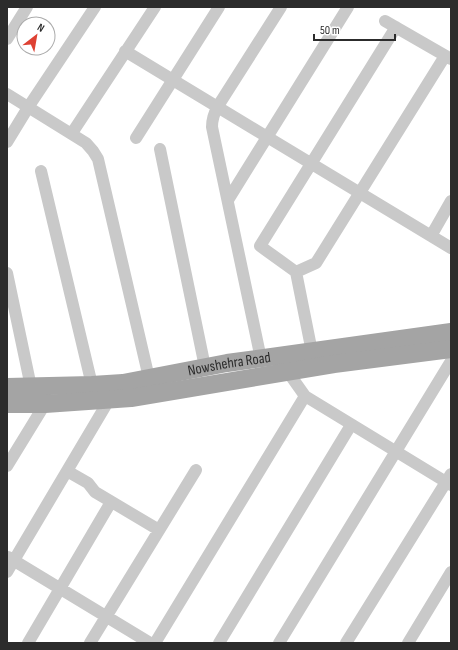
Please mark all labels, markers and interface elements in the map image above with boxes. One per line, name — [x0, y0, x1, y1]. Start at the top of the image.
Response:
north arrow — [16, 16, 56, 56]
scale bar — [314, 16, 395, 42]
text: N — [35, 21, 47, 35]
text: 50 m — [320, 23, 340, 38]
street label: Nowshehra Road — [186, 348, 272, 380]

